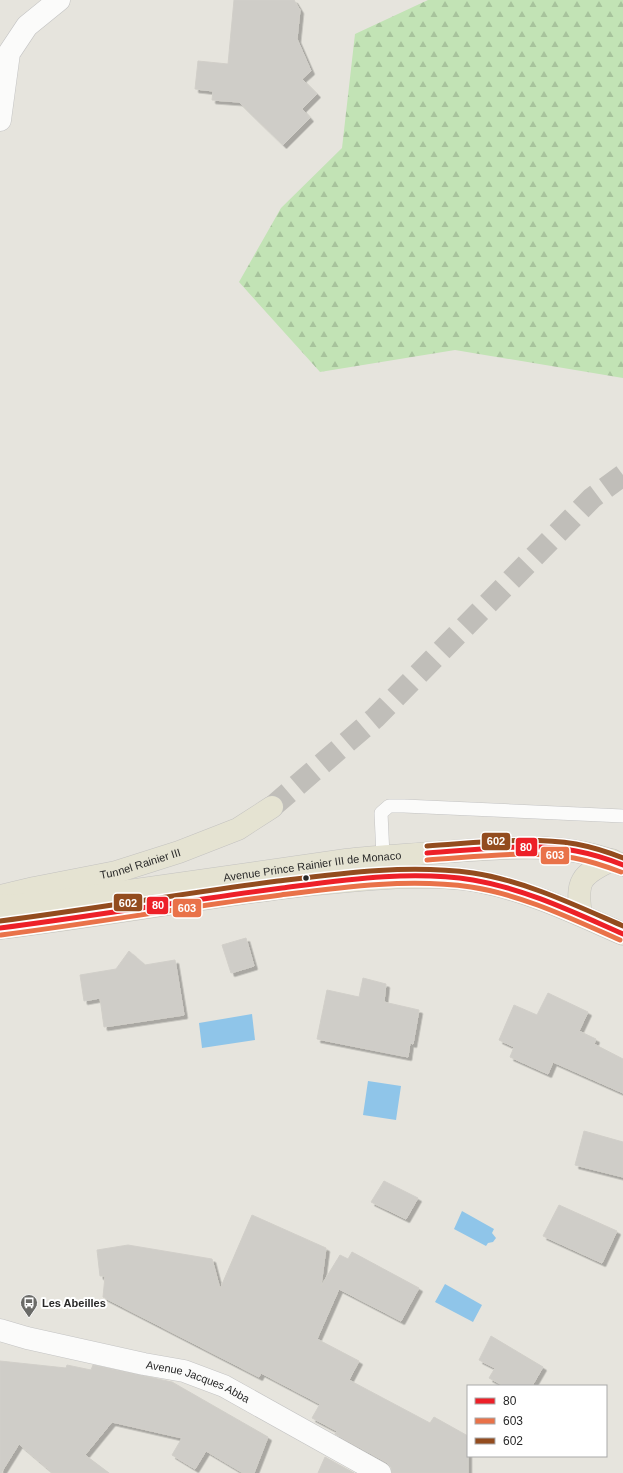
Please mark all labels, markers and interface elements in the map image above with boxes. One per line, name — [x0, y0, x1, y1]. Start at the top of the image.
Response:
line badge: 602 — [481, 832, 511, 851]
text: 602 — [487, 835, 505, 847]
line badge: 80 — [515, 837, 538, 857]
text: 80 — [520, 841, 532, 853]
street label: Tunnel Rainier III — [99, 846, 182, 881]
line badge: 603 — [540, 846, 570, 865]
street label: Avenue Prince Rainier III de Monaco — [223, 849, 402, 883]
text: 603 — [546, 849, 564, 861]
unlabelled marker — [301, 873, 311, 883]
line badge: 602 — [113, 893, 143, 912]
line badge: 80 — [146, 896, 169, 915]
text: 602 — [119, 897, 137, 909]
line badge: 603 — [172, 898, 202, 918]
text: 80 — [152, 899, 164, 911]
text: 603 — [178, 902, 196, 914]
bus stop icon: Les Abeilles — [19, 1293, 39, 1318]
place label: Les Abeilles — [42, 1297, 106, 1309]
street label: Avenue Jacques Abba — [145, 1358, 252, 1405]
legend — [467, 1385, 607, 1457]
text: 80 — [503, 1394, 517, 1408]
text: 603 — [503, 1414, 523, 1428]
text: 602 — [503, 1434, 523, 1448]

